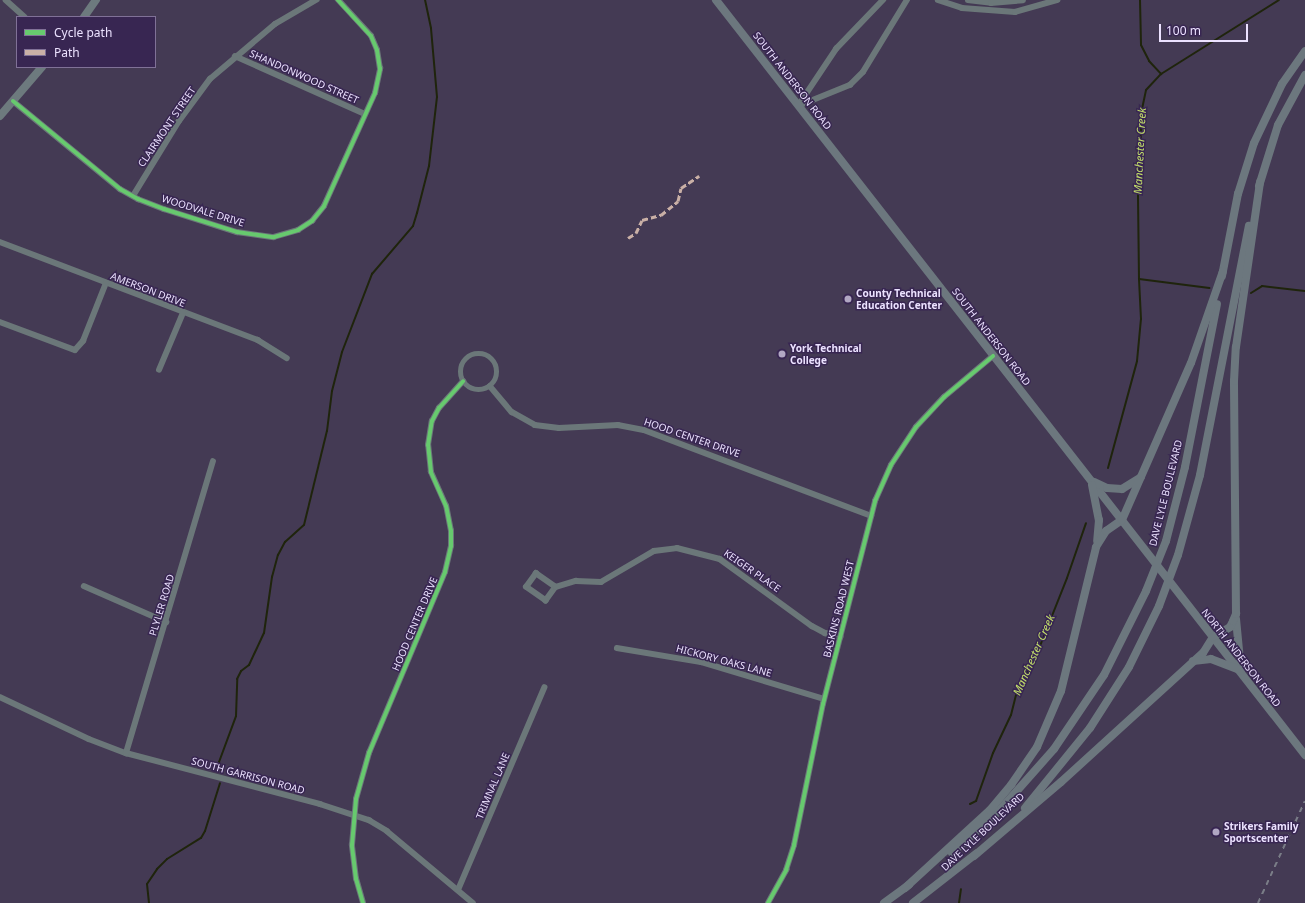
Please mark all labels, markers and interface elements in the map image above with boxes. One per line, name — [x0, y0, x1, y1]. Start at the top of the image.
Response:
legend — [16, 16, 156, 68]
scale bar — [1161, 16, 1250, 42]
text: 100 m — [1166, 22, 1201, 39]
text: Cycle path — [54, 24, 112, 41]
street label: SOUTH ANDERSON ROAD — [750, 30, 834, 132]
text: Path — [54, 44, 80, 61]
street label: SHANDONWOOD STREET — [248, 47, 360, 107]
street label: CLAIRMONT STREET — [136, 85, 198, 169]
water label: Manchester Creek — [1131, 107, 1149, 195]
street label: WOODVALE DRIVE — [160, 193, 246, 229]
street label: AMERSON DRIVE — [109, 270, 187, 310]
street label: SOUTH ANDERSON ROAD — [949, 286, 1033, 388]
place label: County Technical Education Center — [856, 287, 942, 310]
marker: County Technical Education Center — [843, 294, 853, 304]
place label: York Technical College — [790, 342, 862, 366]
marker: York Technical College — [777, 349, 787, 359]
street label: HOOD CENTER DRIVE — [642, 416, 742, 460]
street label: DAVE LYLE BOULEVARD — [1147, 439, 1185, 547]
street label: KEIGER PLACE — [721, 547, 783, 595]
street label: BASKINS ROAD WEST — [821, 559, 857, 659]
street label: PLYLER ROAD — [147, 573, 177, 637]
street label: HOOD CENTER DRIVE — [390, 575, 440, 673]
street label: NORTH ANDERSON ROAD — [1199, 607, 1283, 709]
water label: Manchester Creek — [1010, 613, 1058, 697]
street label: HICKORY OAKS LANE — [675, 642, 773, 680]
street label: TRIMNAL LANE — [474, 751, 512, 821]
street label: SOUTH GARRISON ROAD — [190, 755, 306, 797]
street label: DAVE LYLE BOULEVARD — [939, 790, 1027, 874]
place label: Strikers Family Sportscenter — [1224, 820, 1298, 844]
marker: Strikers Family Sportscenter — [1211, 827, 1221, 837]

